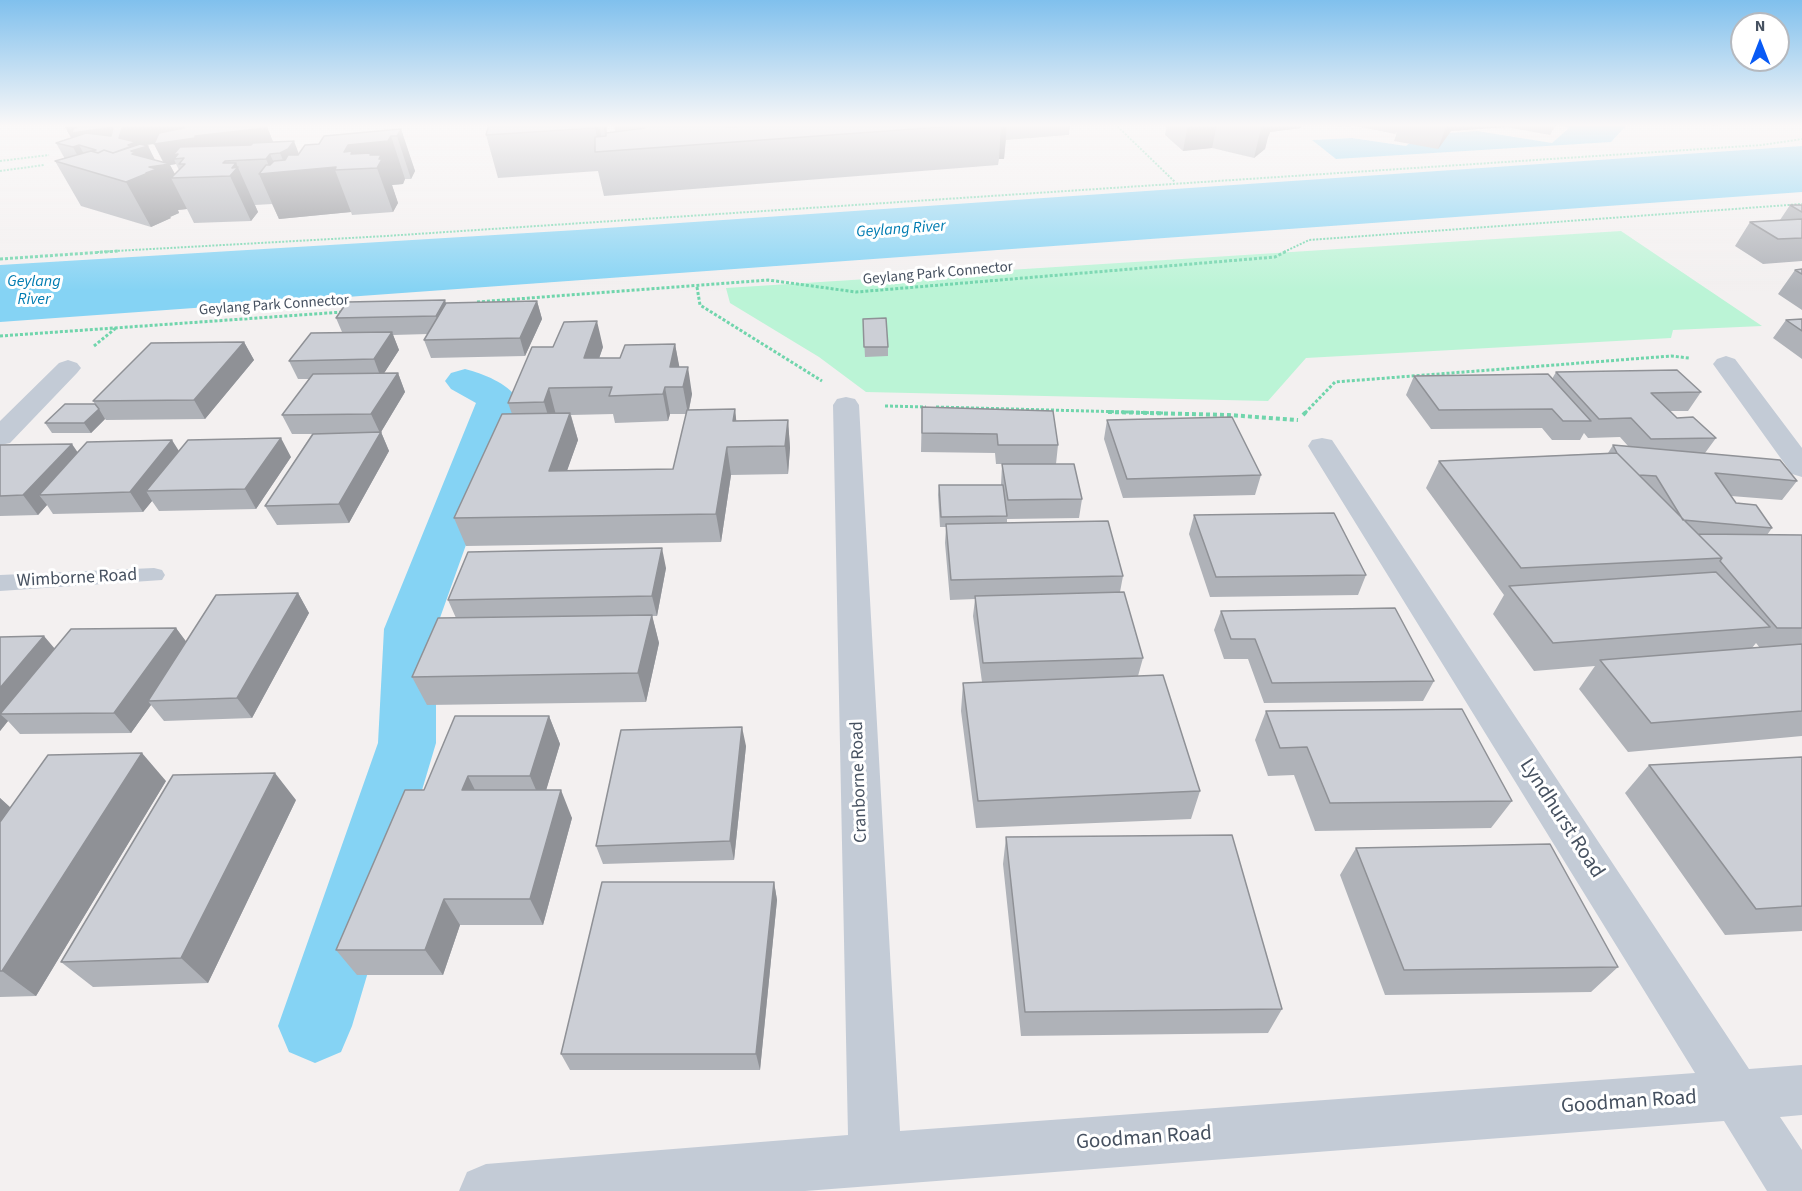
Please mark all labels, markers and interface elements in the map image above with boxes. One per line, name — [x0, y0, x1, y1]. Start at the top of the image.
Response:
north arrow — [1730, 12, 1790, 72]
text: N — [1755, 15, 1765, 37]
water label: Geylang River — [856, 217, 946, 243]
street label: Geylang Park Connector — [862, 258, 1014, 290]
water label: Geylang River — [7, 272, 61, 310]
street label: Geylang Park Connector — [198, 292, 350, 320]
street label: Wimborne Road — [16, 565, 138, 593]
street label: Cranborne Road — [847, 721, 873, 843]
street label: Lyndhurst Road — [1513, 755, 1609, 883]
street label: Goodman Road — [1560, 1086, 1698, 1120]
street label: Goodman Road — [1075, 1122, 1213, 1156]

